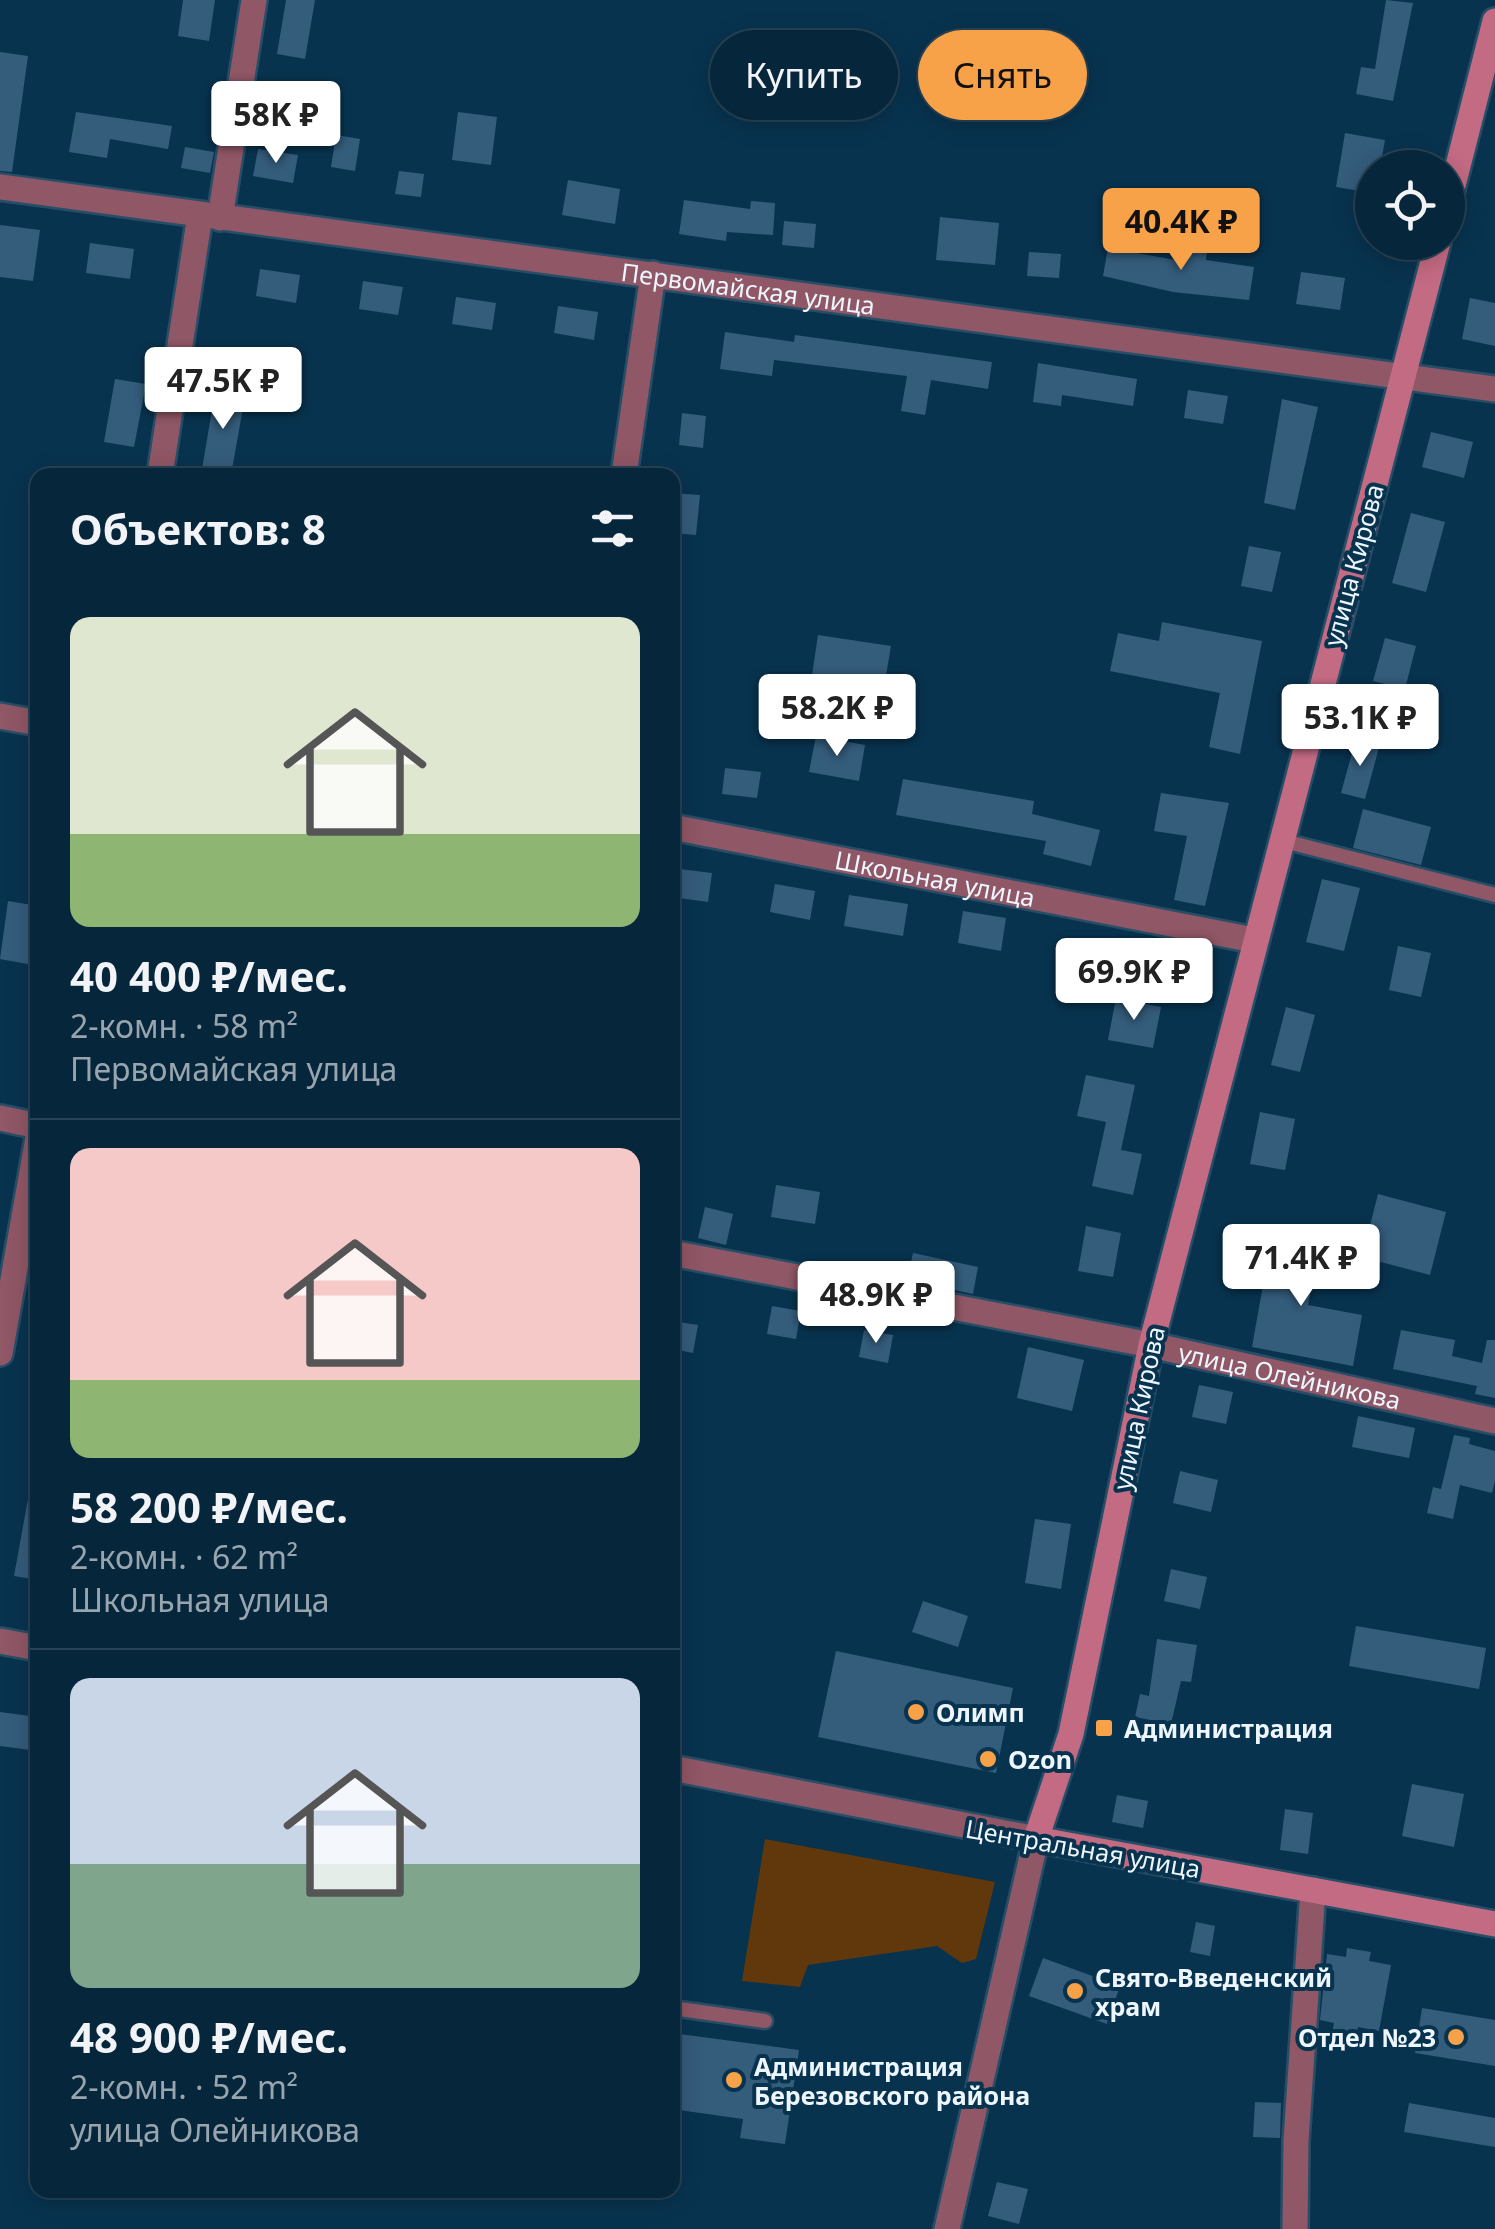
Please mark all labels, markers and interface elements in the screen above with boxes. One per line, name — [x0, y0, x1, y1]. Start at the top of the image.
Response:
chip: Купить — [710, 30, 898, 120]
chip: Снять — [918, 30, 1087, 120]
pin: 58K ₽ — [206, 81, 346, 166]
text: 58K ₽ — [233, 92, 319, 135]
map controls — [1355, 150, 1465, 260]
button: locate — [1355, 150, 1465, 260]
pin: 40.4K ₽ — [1089, 188, 1273, 273]
text: 40.4K ₽ — [1125, 199, 1237, 242]
street label: Первомайская улица — [619, 254, 877, 322]
pin: 47.5K ₽ — [131, 347, 315, 432]
text: 47.5K ₽ — [167, 358, 279, 401]
street label: улица Кирова — [1315, 480, 1391, 650]
text: Объектов: 8 — [70, 500, 326, 557]
icon: filters — [585, 501, 640, 556]
pin: 58.2K ₽ — [745, 674, 929, 759]
icon: home — [265, 682, 445, 862]
pin: 53.1K ₽ — [1268, 684, 1452, 769]
text: 58.2K ₽ — [781, 685, 893, 728]
text: 53.1K ₽ — [1304, 695, 1416, 738]
street label: Школьная улица — [832, 842, 1038, 914]
pin: 69.9K ₽ — [1042, 938, 1226, 1023]
text: 40 400 ₽/мес. — [70, 947, 348, 1004]
text: 69.9K ₽ — [1078, 949, 1190, 992]
text: 2-комн. · 58 m² — [70, 1004, 298, 1047]
text: Первомайская улица — [70, 1047, 397, 1090]
icon: home — [265, 1213, 445, 1393]
pin: 71.4K ₽ — [1209, 1224, 1393, 1309]
text: 71.4K ₽ — [1245, 1235, 1357, 1278]
pin: 48.9K ₽ — [784, 1261, 968, 1346]
text: 48.9K ₽ — [820, 1272, 932, 1315]
street label: улица Кирова — [1104, 1323, 1172, 1493]
street label: улица Олейникова — [1176, 1335, 1404, 1417]
text: 58 200 ₽/мес. — [70, 1478, 348, 1535]
text: 2-комн. · 62 m² — [70, 1535, 298, 1578]
text: Школьная улица — [70, 1578, 330, 1621]
place label: Олимп — [936, 1695, 1025, 1729]
marker: Олимп — [905, 1701, 927, 1723]
place label: Администрация — [1124, 1711, 1333, 1745]
marker: Администрация — [1093, 1717, 1115, 1739]
place label: Ozon — [1008, 1742, 1072, 1776]
icon: home — [265, 1743, 445, 1923]
marker: Ozon — [977, 1748, 999, 1770]
street label: Центральная улица — [963, 1811, 1203, 1885]
place label: Свято-Введенский храм — [1095, 1960, 1332, 2023]
marker: Свято-Введенский храм — [1064, 1980, 1086, 2002]
text: 48 900 ₽/мес. — [70, 2008, 348, 2065]
place label: Отдел №23 — [1298, 2020, 1436, 2054]
marker: Отдел №23 — [1445, 2026, 1467, 2048]
place label: Администрация Березовского района — [754, 2049, 1030, 2112]
text: 2-комн. · 52 m² — [70, 2065, 298, 2108]
marker: Администрация Березовского района — [723, 2069, 745, 2091]
text: улица Олейникова — [70, 2108, 360, 2151]

